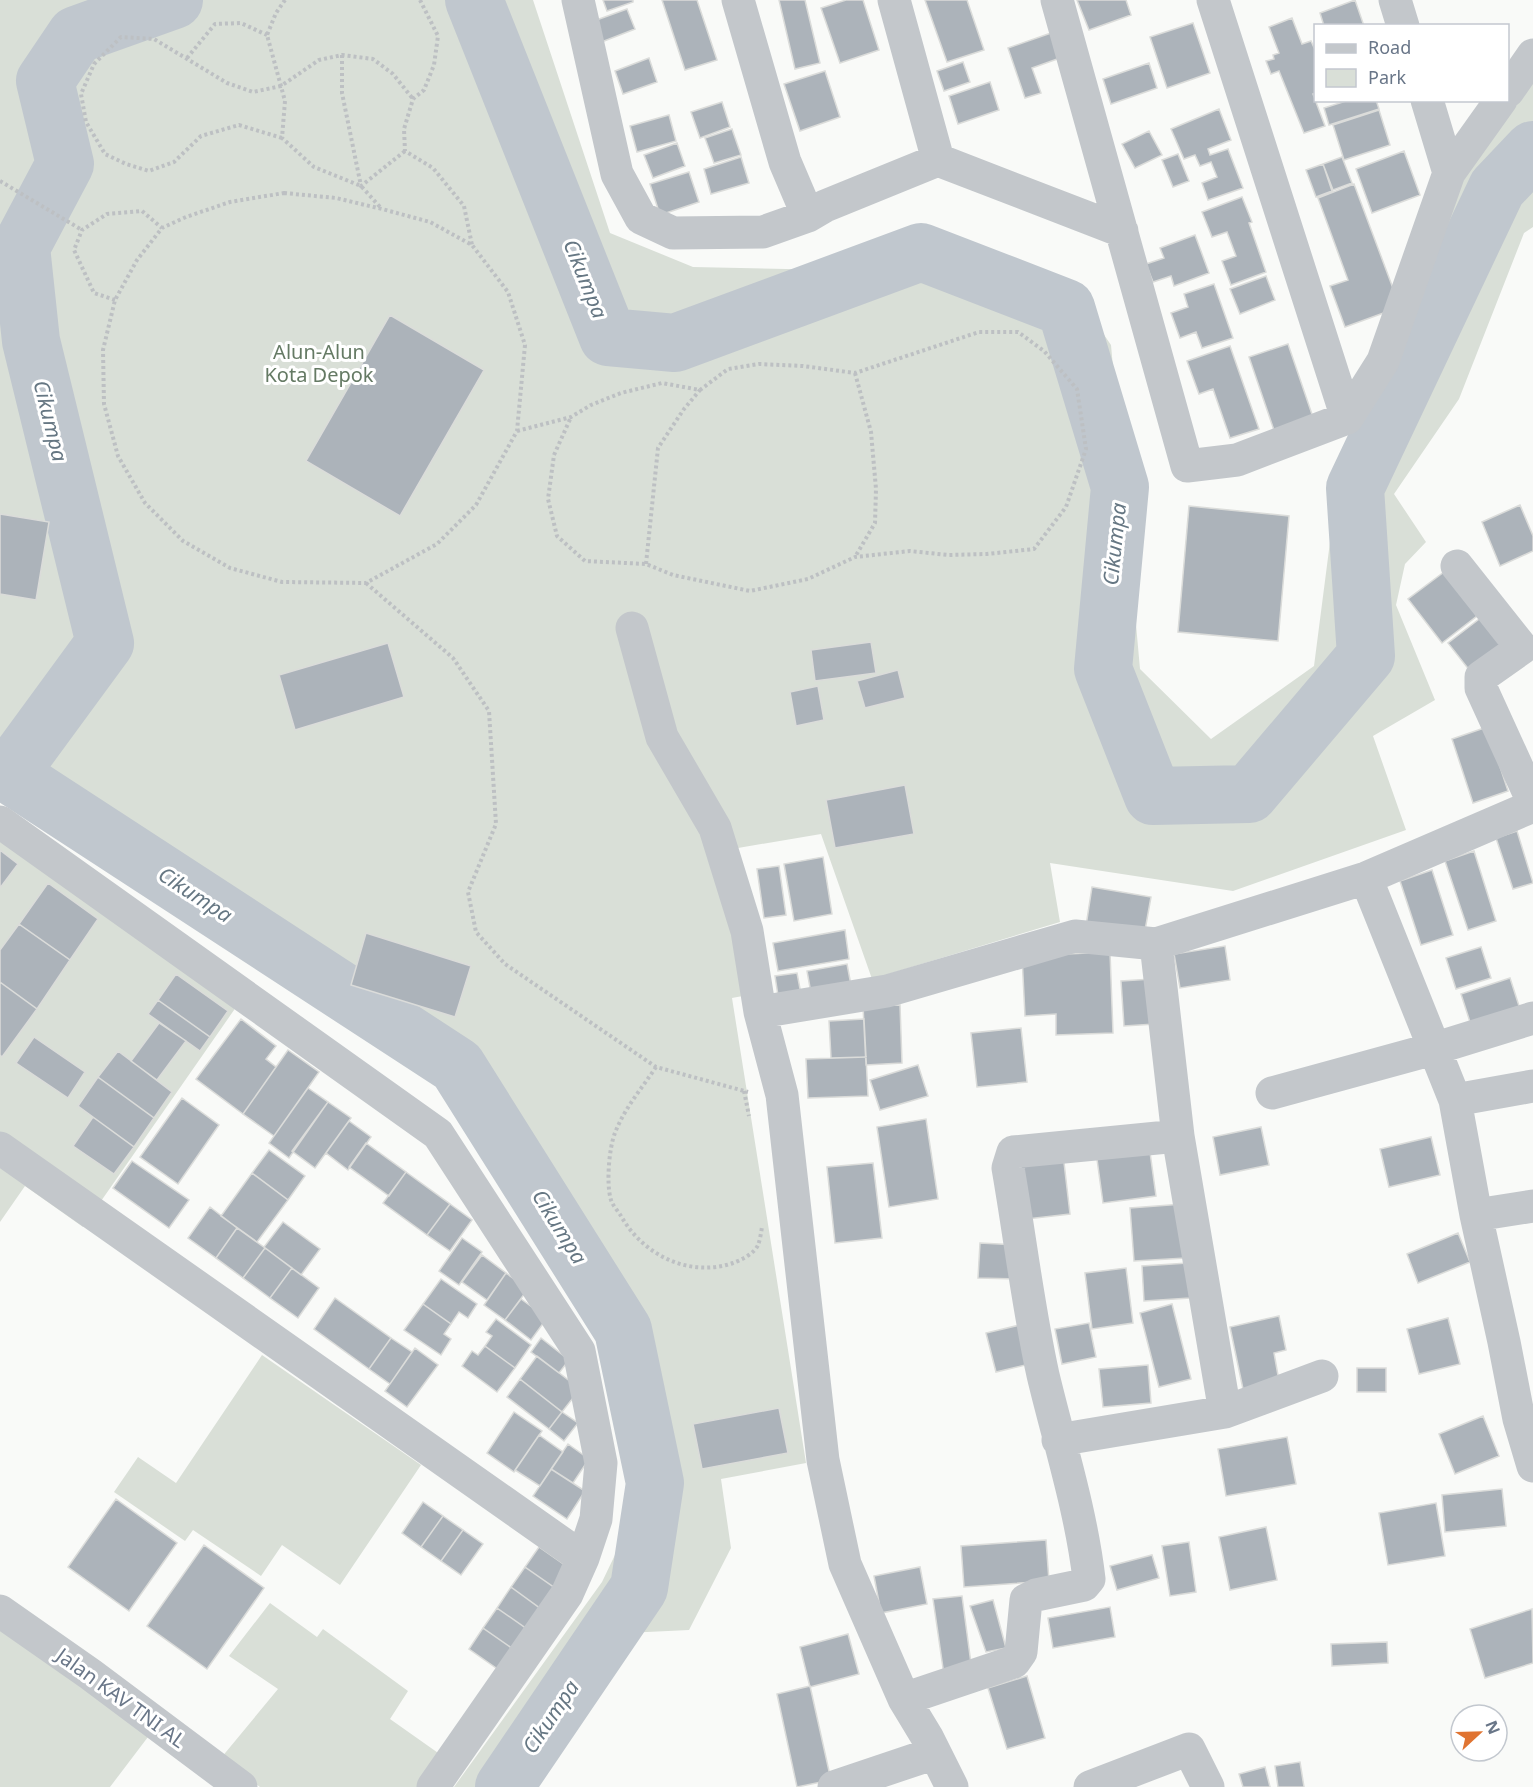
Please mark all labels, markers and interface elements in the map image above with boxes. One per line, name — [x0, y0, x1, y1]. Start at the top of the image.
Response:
legend — [1314, 24, 1509, 102]
text: Road — [1368, 35, 1411, 59]
text: Park — [1368, 65, 1406, 89]
water label: Cikumpa — [557, 235, 614, 322]
park label: Alun-Alun Kota Depok — [264, 338, 374, 388]
water label: Cikumpa — [27, 377, 75, 464]
water label: Cikumpa — [1096, 501, 1132, 587]
water label: Cikumpa — [153, 860, 238, 928]
water label: Cikumpa — [526, 1184, 594, 1269]
street label: Jalan KAV TNI AL — [50, 1640, 191, 1754]
water label: Cikumpa — [515, 1674, 585, 1759]
north arrow — [1449, 1703, 1509, 1763]
text: N — [1480, 1717, 1506, 1738]

